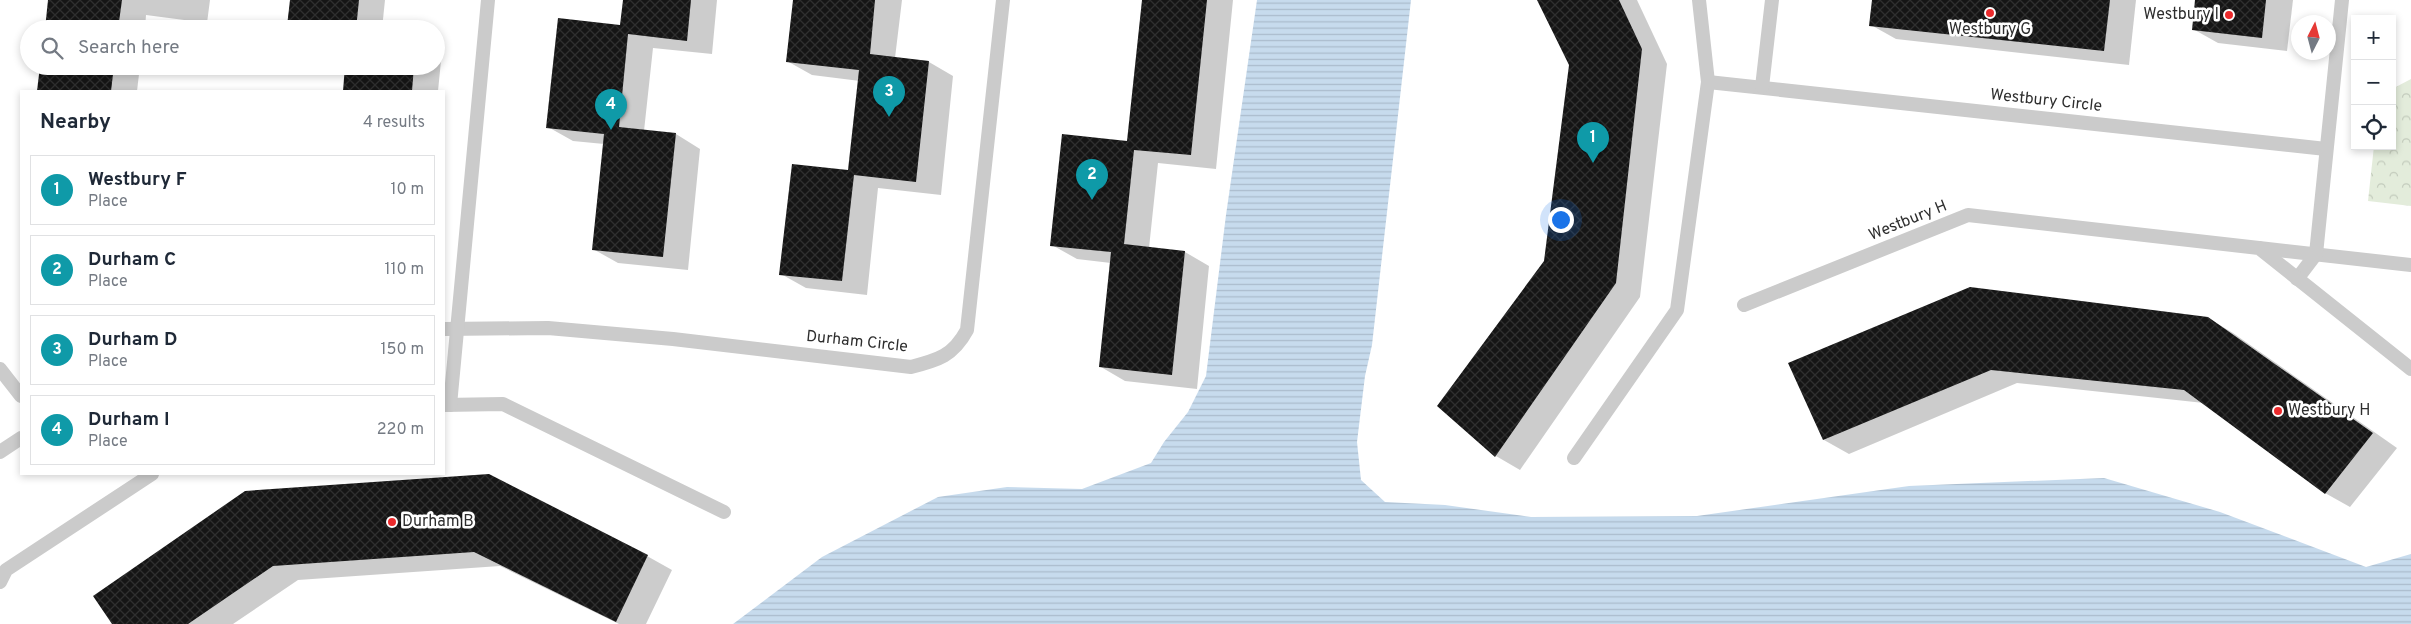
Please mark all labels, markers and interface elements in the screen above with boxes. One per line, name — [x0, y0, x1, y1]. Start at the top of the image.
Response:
place label: Westbury I — [2143, 5, 2219, 25]
marker: Westbury G — [1984, 7, 1996, 19]
marker: Westbury I — [2223, 9, 2235, 21]
north arrow — [2291, 15, 2336, 60]
map controls — [2351, 15, 2396, 150]
button: + — [2351, 15, 2396, 60]
search box — [20, 20, 445, 75]
place label: Westbury G — [1949, 20, 2031, 40]
icon: search — [38, 34, 66, 62]
text: Search here — [78, 36, 180, 60]
button: − — [2351, 60, 2396, 105]
pin: 3 — [873, 76, 905, 117]
street label: Westbury Circle — [1989, 85, 2103, 117]
pin: 4 — [595, 89, 627, 130]
button: locate — [2351, 105, 2396, 150]
text: Nearby — [40, 109, 111, 136]
text: 4 results — [363, 113, 425, 133]
pin: 1 — [1577, 122, 1609, 163]
pin: 2 — [1076, 159, 1108, 200]
text: Westbury F — [88, 168, 187, 192]
text: 1 — [54, 180, 60, 200]
text: 10 m — [390, 180, 424, 200]
text: Place — [88, 192, 128, 212]
street label: Westbury H — [1866, 196, 1950, 246]
your location — [1548, 207, 1574, 233]
text: Durham C — [88, 248, 176, 272]
text: 2 — [52, 260, 62, 280]
text: 110 m — [384, 260, 424, 280]
text: Place — [88, 272, 128, 292]
street label: Durham Circle — [805, 327, 909, 357]
text: Durham D — [88, 328, 177, 352]
text: 3 — [52, 340, 62, 360]
text: 150 m — [381, 340, 424, 360]
text: Place — [88, 352, 128, 372]
place label: Westbury H — [2288, 401, 2371, 421]
marker: Westbury H — [2272, 405, 2284, 417]
text: Durham I — [88, 408, 170, 432]
text: 4 — [52, 420, 62, 440]
text: 220 m — [377, 420, 424, 440]
text: Place — [88, 432, 128, 452]
place label: Durham B — [402, 512, 474, 532]
marker: Durham B — [386, 516, 398, 528]

